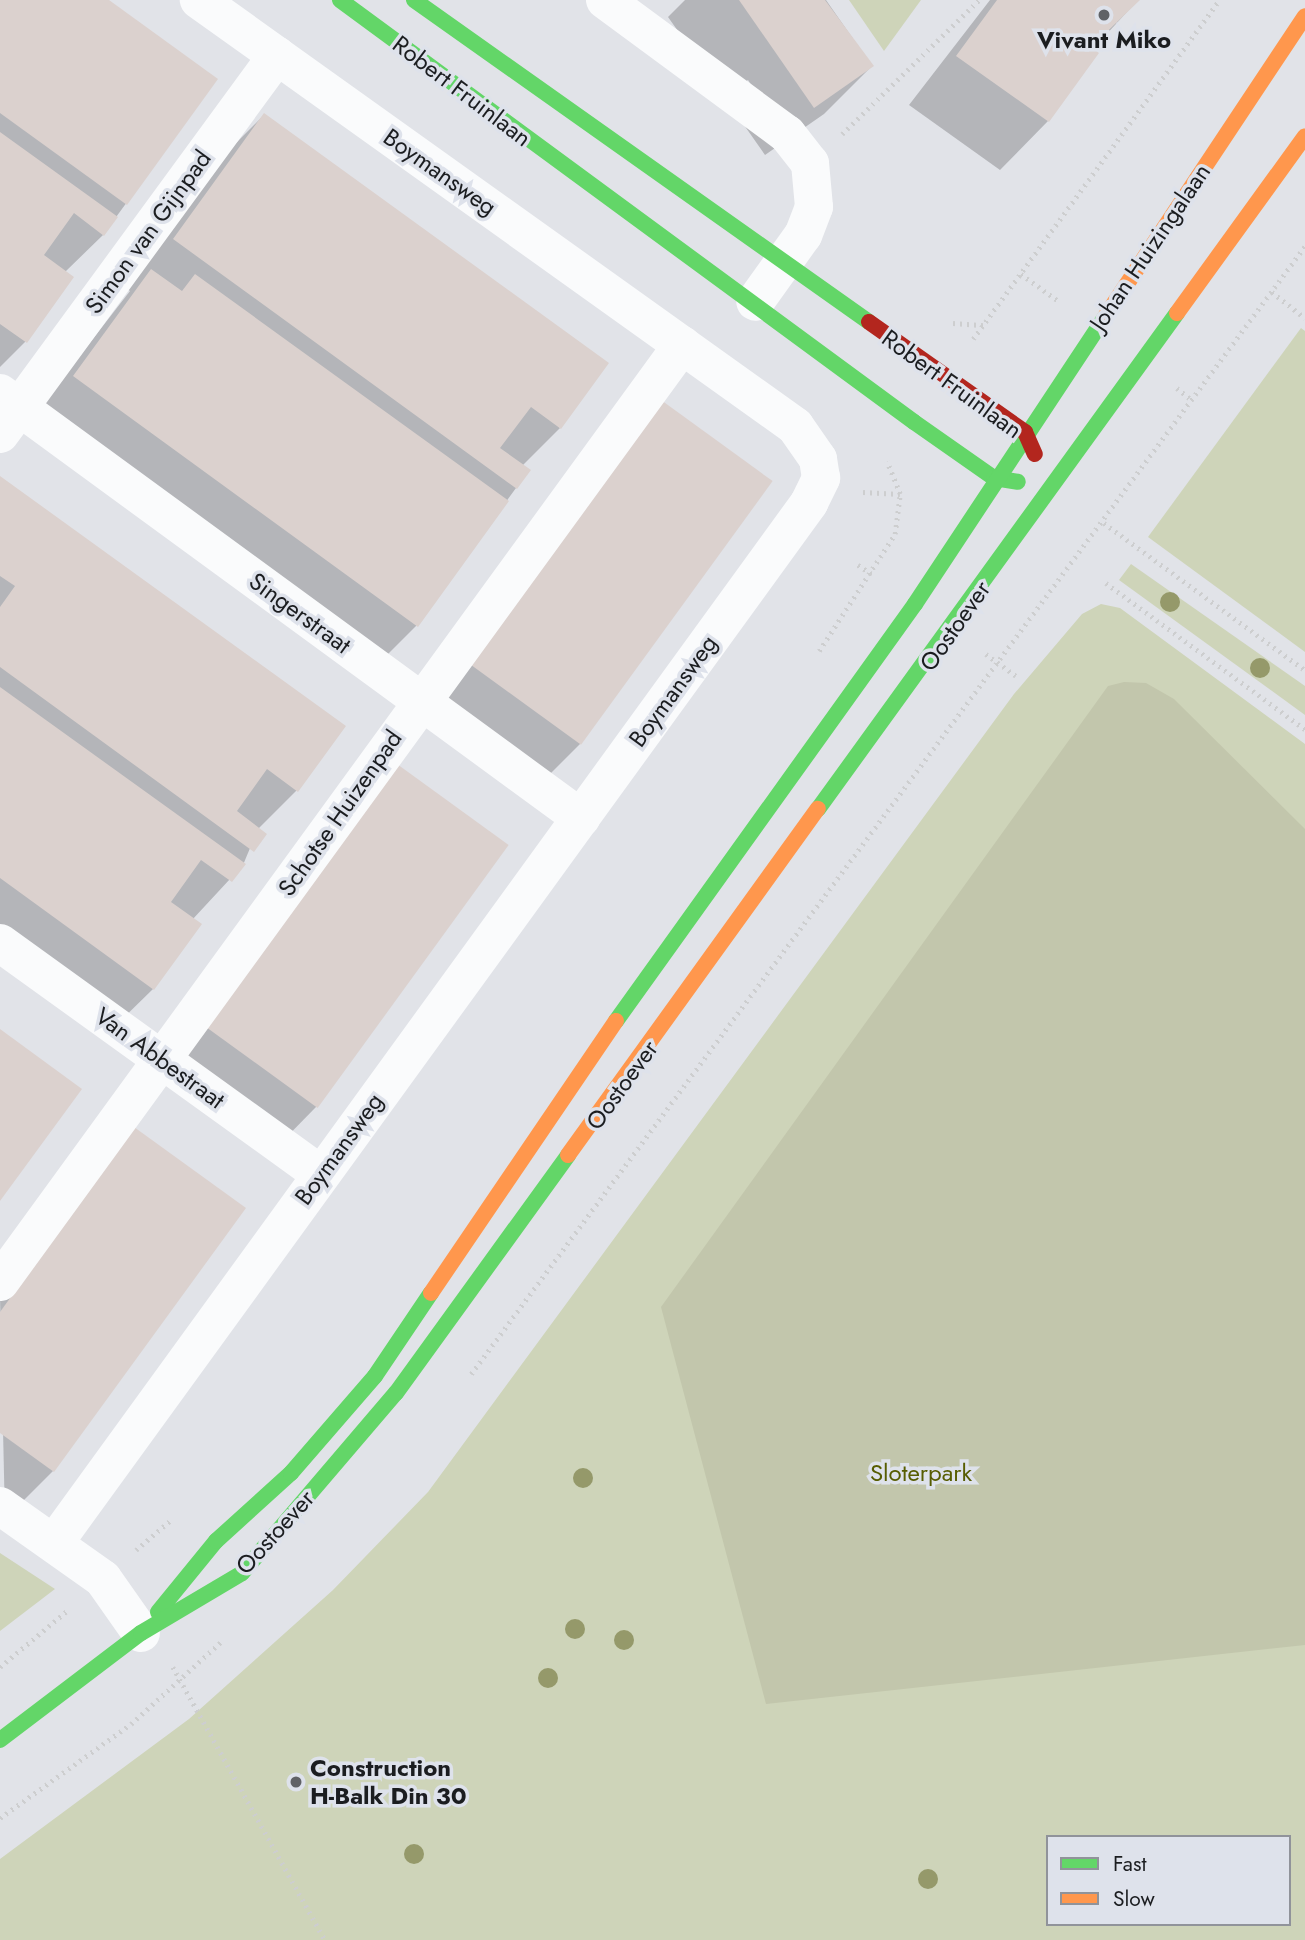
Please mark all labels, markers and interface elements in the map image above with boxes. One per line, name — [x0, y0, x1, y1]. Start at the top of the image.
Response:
marker: Vivant Miko — [1096, 7, 1112, 23]
place label: Vivant Miko — [1037, 26, 1171, 54]
street label: Robert Fruinlaan — [387, 29, 537, 153]
street label: Boymansweg — [378, 123, 502, 221]
street label: Simon van Gijnpad — [79, 145, 217, 319]
street label: Johan Huizingalaan — [1084, 158, 1216, 336]
street label: Robert Fruinlaan — [876, 324, 1028, 444]
street label: Singerstraat — [243, 566, 357, 660]
street label: Oostoever — [914, 575, 996, 677]
street label: Boymansweg — [623, 630, 723, 752]
street label: Schotse Huizenpad — [272, 725, 408, 901]
street label: Van Abbestraat — [90, 1001, 230, 1115]
street label: Oostoever — [580, 1035, 664, 1135]
street label: Boymansweg — [289, 1088, 389, 1210]
park label: Sloterpark — [870, 1459, 972, 1487]
street label: Oostoever — [230, 1484, 320, 1580]
place label: Construction H-Balk Din 30 — [310, 1754, 467, 1810]
marker: Construction H-Balk Din 30 — [288, 1774, 304, 1790]
legend — [1046, 1835, 1291, 1926]
text: Fast — [1113, 1849, 1146, 1879]
text: Slow — [1113, 1884, 1155, 1914]

